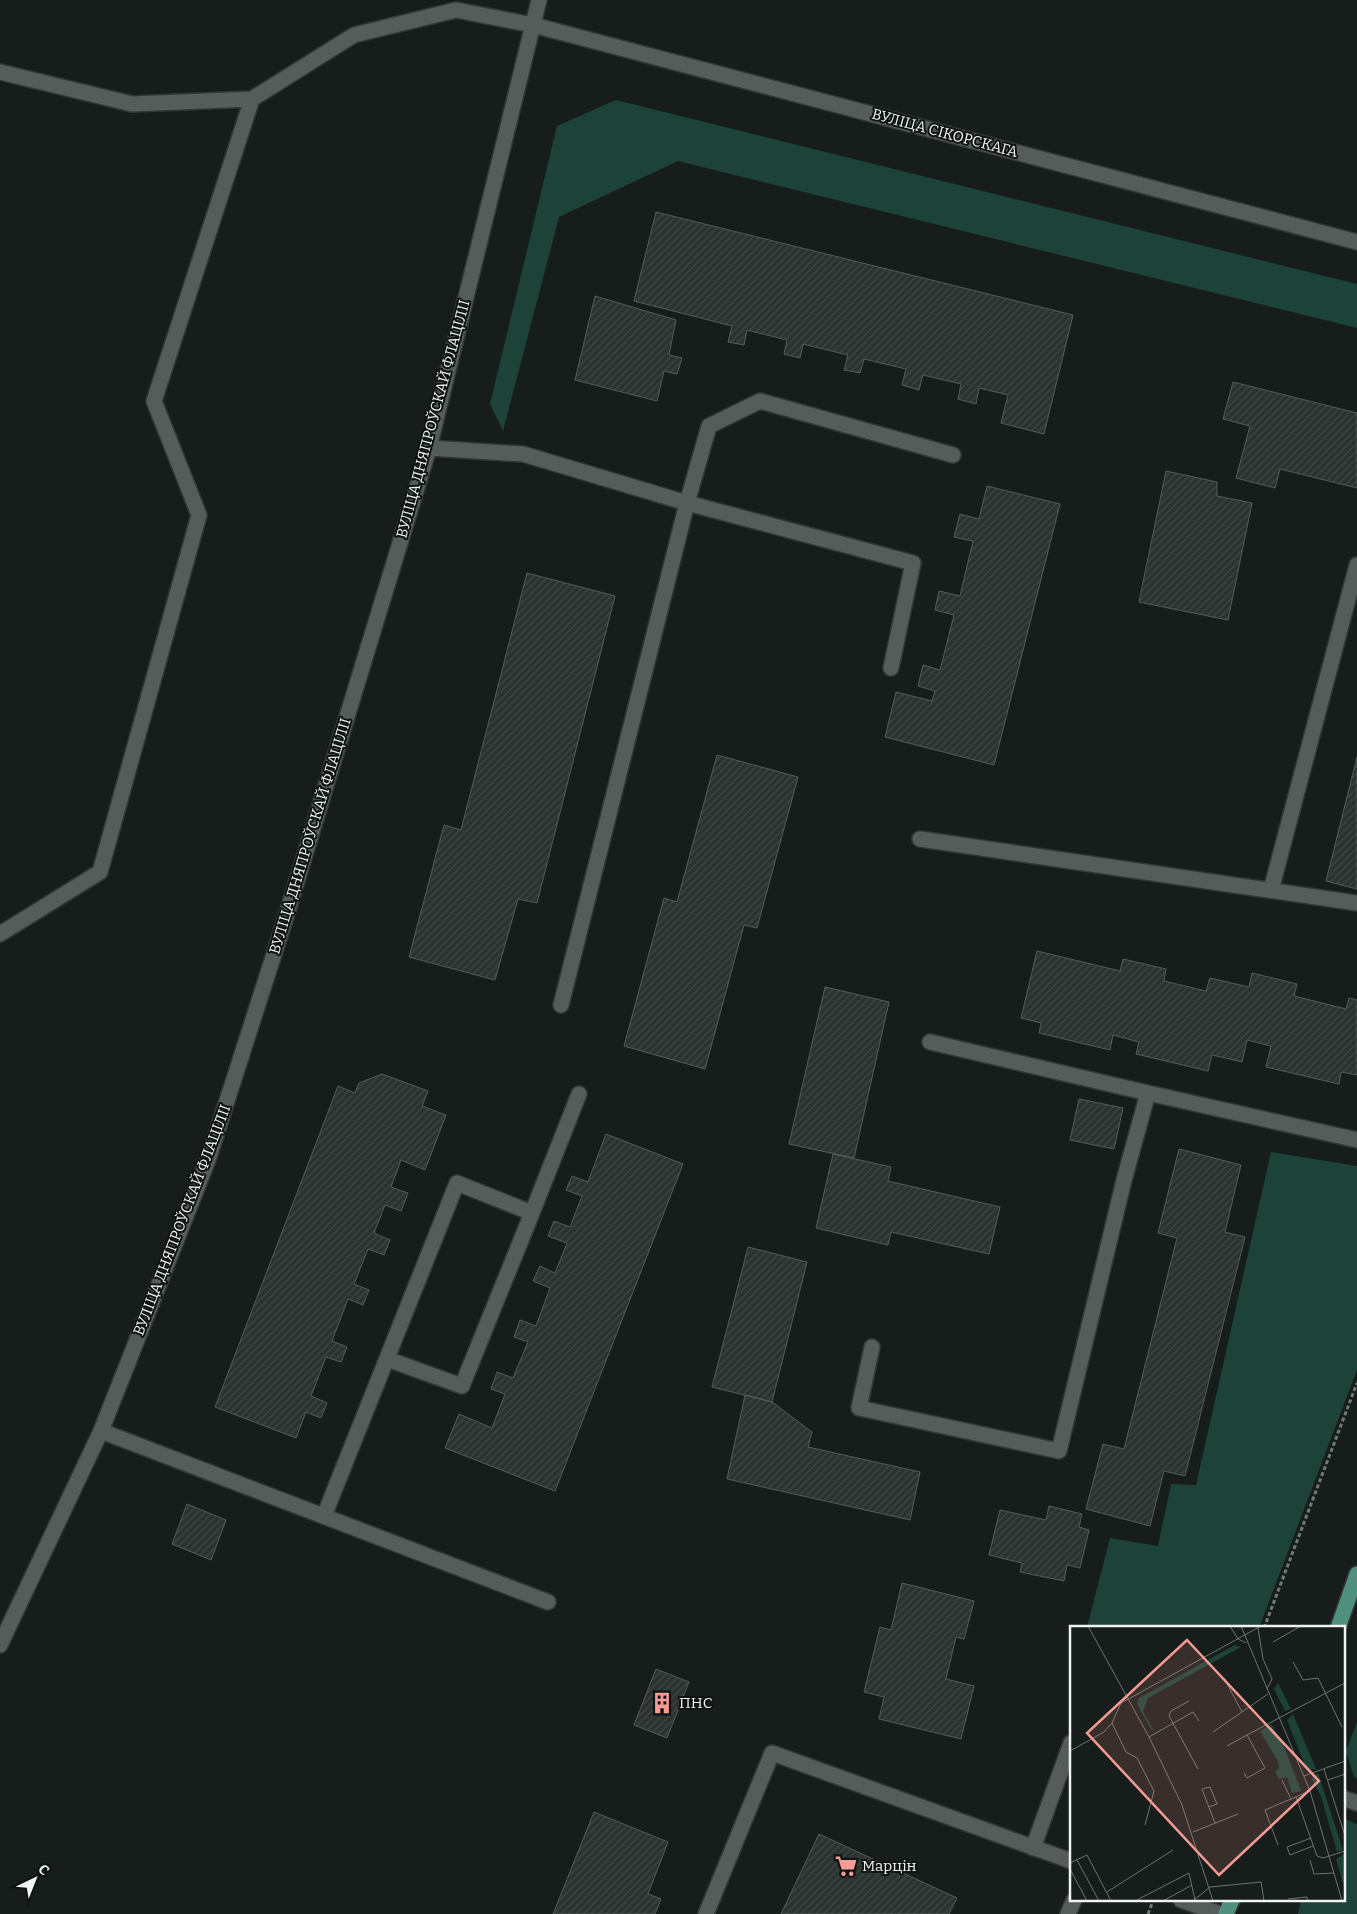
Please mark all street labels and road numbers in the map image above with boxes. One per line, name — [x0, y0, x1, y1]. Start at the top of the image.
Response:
street label: ВУЛІЦА СІКОРСКАГА — [870, 105, 1020, 161]
street label: ВУЛІЦА ДНЯПРОЎСКАЙ ФЛАЦІЛІІ — [392, 298, 474, 540]
street label: ВУЛІЦА ДНЯПРОЎСКАЙ ФЛАЦІЛІІ — [265, 716, 355, 956]
street label: ВУЛІЦА ДНЯПРОЎСКАЙ ФЛАЦІЛІІ — [130, 1102, 234, 1338]

